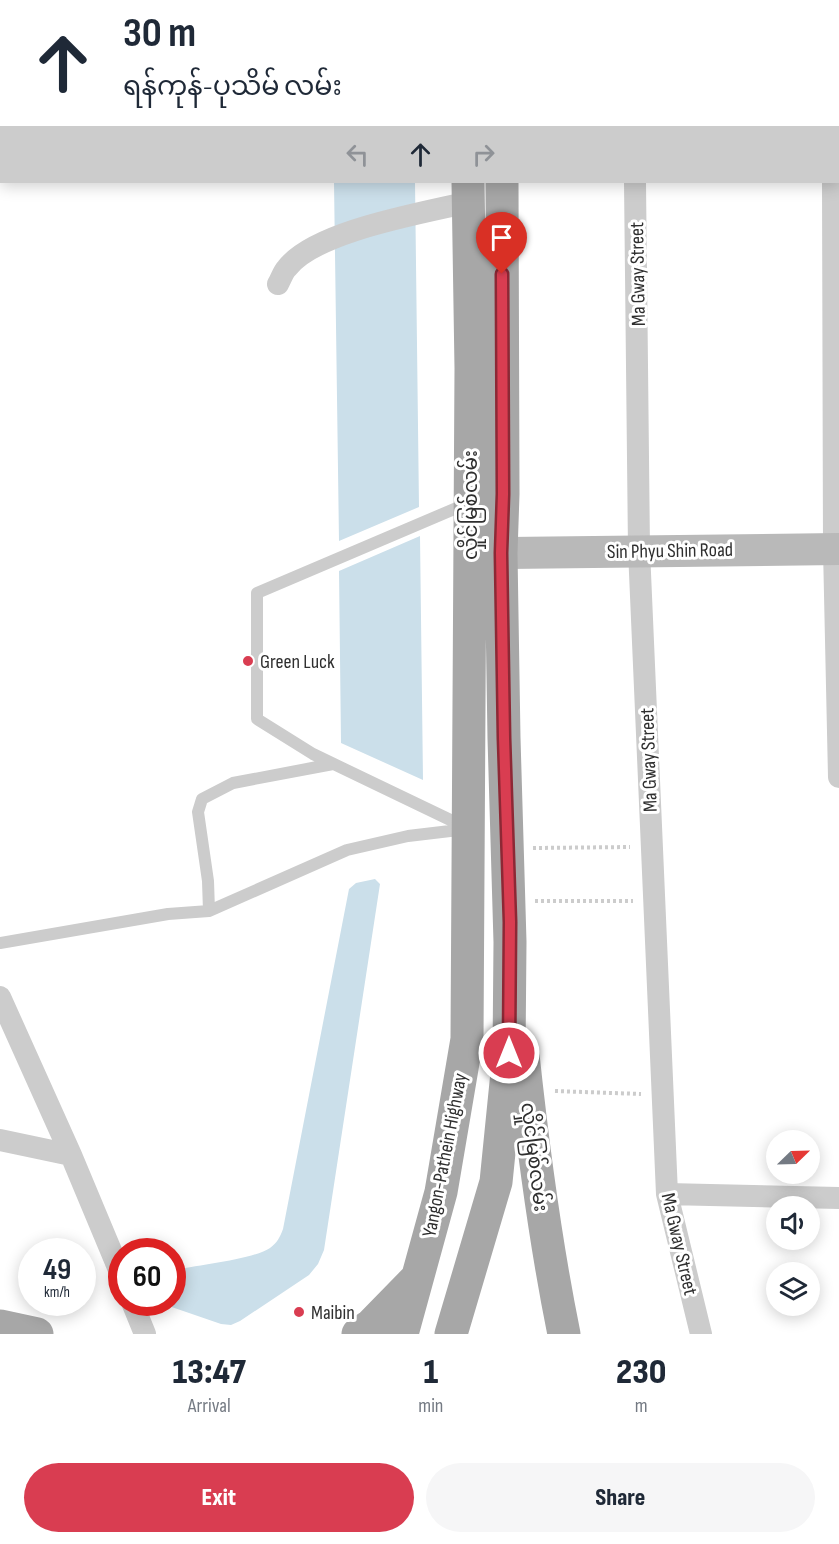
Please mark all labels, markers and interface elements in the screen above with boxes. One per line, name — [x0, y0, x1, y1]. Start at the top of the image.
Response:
text: 30 m — [123, 8, 196, 59]
icon: ahead — [24, 24, 102, 102]
text: ရန်ကုန်-ပုသိမ် လမ်း — [123, 71, 342, 103]
icon: left — [341, 138, 374, 171]
icon: ahead — [404, 138, 437, 171]
icon: right — [467, 138, 500, 171]
pin — [476, 212, 527, 274]
icon: arrive — [485, 221, 518, 254]
street label: Ma Gway Street — [625, 222, 651, 326]
street label: လှိုင်မြစ်လမ်း — [456, 450, 486, 560]
street label: Sin Phyu Shin Road — [607, 538, 733, 564]
place label: Green Luck — [260, 650, 335, 674]
marker: Green Luck — [241, 654, 255, 668]
street label: Ma Gway Street — [635, 708, 663, 812]
position arrow — [477, 1021, 541, 1085]
street label: Yangon-Pathein Highway — [417, 1071, 473, 1239]
street label: လှိုင်မြစ်လမ်း — [512, 1101, 556, 1214]
north arrow — [766, 1130, 820, 1184]
map controls — [766, 1130, 820, 1316]
street label: Ma Gway Street — [656, 1191, 702, 1298]
button: sound — [766, 1196, 820, 1250]
speed limit sign: 60 — [108, 1238, 186, 1316]
text: 49 — [43, 1252, 71, 1288]
button: layers — [766, 1262, 820, 1316]
text: km/h — [44, 1283, 70, 1302]
place label: Maibin — [311, 1301, 355, 1325]
marker: Maibin — [292, 1305, 306, 1319]
text: 13:47 — [173, 1351, 246, 1394]
text: 1 — [423, 1351, 438, 1394]
text: 230 — [616, 1351, 666, 1394]
text: Arrival — [188, 1394, 231, 1418]
text: min — [418, 1394, 443, 1418]
text: m — [635, 1394, 648, 1418]
button: Exit — [24, 1463, 414, 1532]
button: Share — [426, 1463, 815, 1532]

